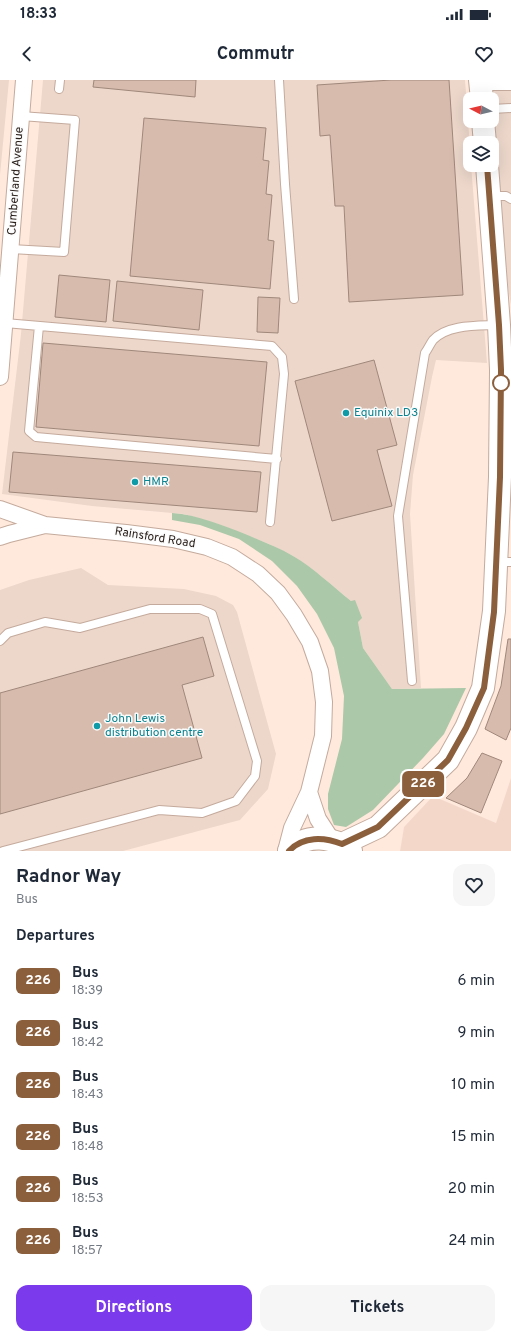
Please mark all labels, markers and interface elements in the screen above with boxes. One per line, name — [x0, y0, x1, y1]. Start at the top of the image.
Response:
text: 18:33 — [20, 5, 57, 24]
icon: back — [16, 43, 38, 65]
text: Commutr — [217, 43, 294, 66]
icon: heart — [473, 43, 495, 65]
north arrow — [463, 92, 499, 128]
map controls — [463, 92, 499, 172]
street label: Cumberland Avenue — [4, 126, 28, 236]
button: layers — [463, 136, 499, 172]
unlabelled marker — [492, 374, 510, 392]
place label: Equinix LD3 — [354, 405, 418, 421]
marker: Equinix LD3 — [341, 408, 351, 418]
place label: HMR — [143, 474, 169, 490]
marker: HMR — [130, 477, 140, 487]
street label: Rainsford Road — [113, 524, 197, 552]
place label: John Lewis distribution centre — [105, 711, 203, 741]
marker: John Lewis distribution centre — [92, 721, 102, 731]
line badge: 226 — [400, 771, 446, 797]
text: 226 — [410, 775, 436, 792]
button: heart — [453, 864, 495, 906]
text: Radnor Way — [16, 865, 121, 889]
text: Bus — [16, 892, 38, 908]
text: Departures — [16, 927, 95, 946]
text: Bus — [72, 964, 99, 983]
text: 226 — [25, 972, 51, 989]
text: 6 min — [458, 972, 495, 991]
text: 18:39 — [72, 983, 103, 999]
text: Bus — [72, 1016, 99, 1035]
text: 226 — [25, 1024, 51, 1041]
text: 9 min — [458, 1024, 495, 1043]
text: 18:42 — [72, 1035, 104, 1051]
text: Bus — [72, 1068, 99, 1087]
text: 226 — [25, 1076, 51, 1093]
text: 10 min — [451, 1076, 495, 1095]
text: 18:43 — [72, 1087, 104, 1103]
text: Bus — [72, 1120, 99, 1139]
text: 226 — [25, 1128, 51, 1145]
text: 15 min — [452, 1128, 495, 1147]
text: 18:48 — [72, 1139, 104, 1155]
text: Bus — [72, 1172, 99, 1191]
text: 226 — [25, 1180, 51, 1197]
text: 20 min — [448, 1180, 495, 1199]
text: 18:53 — [72, 1191, 104, 1207]
text: Bus — [72, 1224, 99, 1243]
text: 226 — [25, 1232, 51, 1249]
text: 24 min — [448, 1232, 495, 1251]
text: 18:57 — [72, 1243, 102, 1259]
button: Directions — [16, 1285, 252, 1331]
button: Tickets — [260, 1285, 495, 1331]

